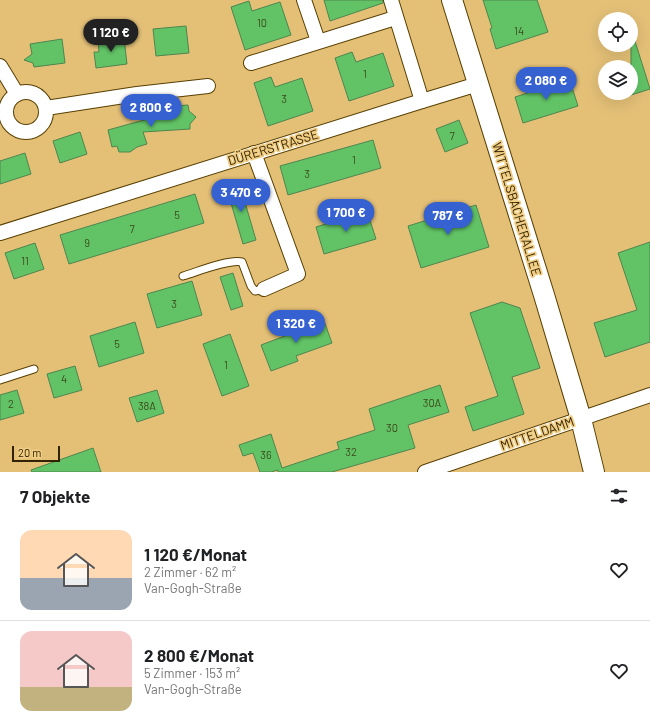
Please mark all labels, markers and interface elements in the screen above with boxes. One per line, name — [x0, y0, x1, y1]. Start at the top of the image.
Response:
map controls — [598, 12, 638, 100]
button: locate — [598, 12, 638, 52]
house number: 10 — [257, 16, 267, 29]
pin: 1 120 € — [74, 19, 148, 53]
text: 1 120 € — [92, 24, 130, 40]
house number: 14 — [514, 24, 524, 37]
button: layers — [598, 60, 638, 100]
house number: 1 — [363, 67, 367, 80]
pin: 2 080 € — [509, 67, 583, 101]
text: 2 080 € — [525, 72, 567, 88]
house number: 3 — [281, 92, 287, 105]
pin: 2 800 € — [114, 94, 188, 128]
text: 2 800 € — [130, 99, 172, 115]
street label: DÜRERSTRASSE — [226, 126, 320, 168]
house number: 7 — [449, 129, 455, 142]
street label: WITTELSBACHERALLEE — [489, 140, 545, 278]
house number: 1 — [352, 153, 356, 166]
house number: 3 — [304, 167, 310, 180]
pin: 3 470 € — [204, 179, 278, 213]
text: 3 470 € — [220, 184, 262, 200]
pin: 1 700 € — [309, 199, 383, 233]
pin: 787 € — [420, 202, 476, 236]
text: 1 700 € — [326, 204, 366, 220]
text: 787 € — [433, 207, 463, 223]
house number: 5 — [174, 208, 180, 221]
house number: 7 — [129, 222, 135, 235]
house number: 9 — [84, 236, 90, 249]
house number: 11 — [21, 254, 29, 267]
house number: 3 — [171, 297, 177, 310]
pin: 1 320 € — [259, 310, 333, 344]
text: 1 320 € — [276, 315, 316, 331]
house number: 5 — [114, 337, 120, 350]
house number: 1 — [224, 358, 228, 371]
house number: 4 — [61, 372, 67, 385]
house number: 30A — [423, 396, 442, 409]
house number: 2 — [8, 397, 14, 410]
house number: 38A — [138, 399, 156, 412]
street label: MITTELDAMM — [498, 413, 576, 453]
house number: 30 — [386, 421, 398, 434]
scale bar — [12, 444, 60, 463]
house number: 32 — [345, 445, 357, 458]
text: 20 m — [18, 446, 41, 459]
house number: 36 — [260, 448, 272, 461]
icon: filters — [608, 485, 630, 507]
text: 7 Objekte — [20, 486, 90, 506]
text: 1 120 €/Monat — [144, 544, 247, 564]
icon: home — [52, 546, 100, 594]
icon: heart — [608, 559, 630, 581]
text: 2 Zimmer · 62 m² — [144, 564, 236, 580]
text: Van-Gogh-Straße — [144, 580, 242, 596]
text: 2 800 €/Monat — [144, 645, 254, 665]
icon: home — [52, 647, 100, 695]
icon: heart — [608, 660, 630, 682]
text: 5 Zimmer · 153 m² — [144, 665, 240, 681]
text: Van-Gogh-Straße — [144, 681, 242, 697]

